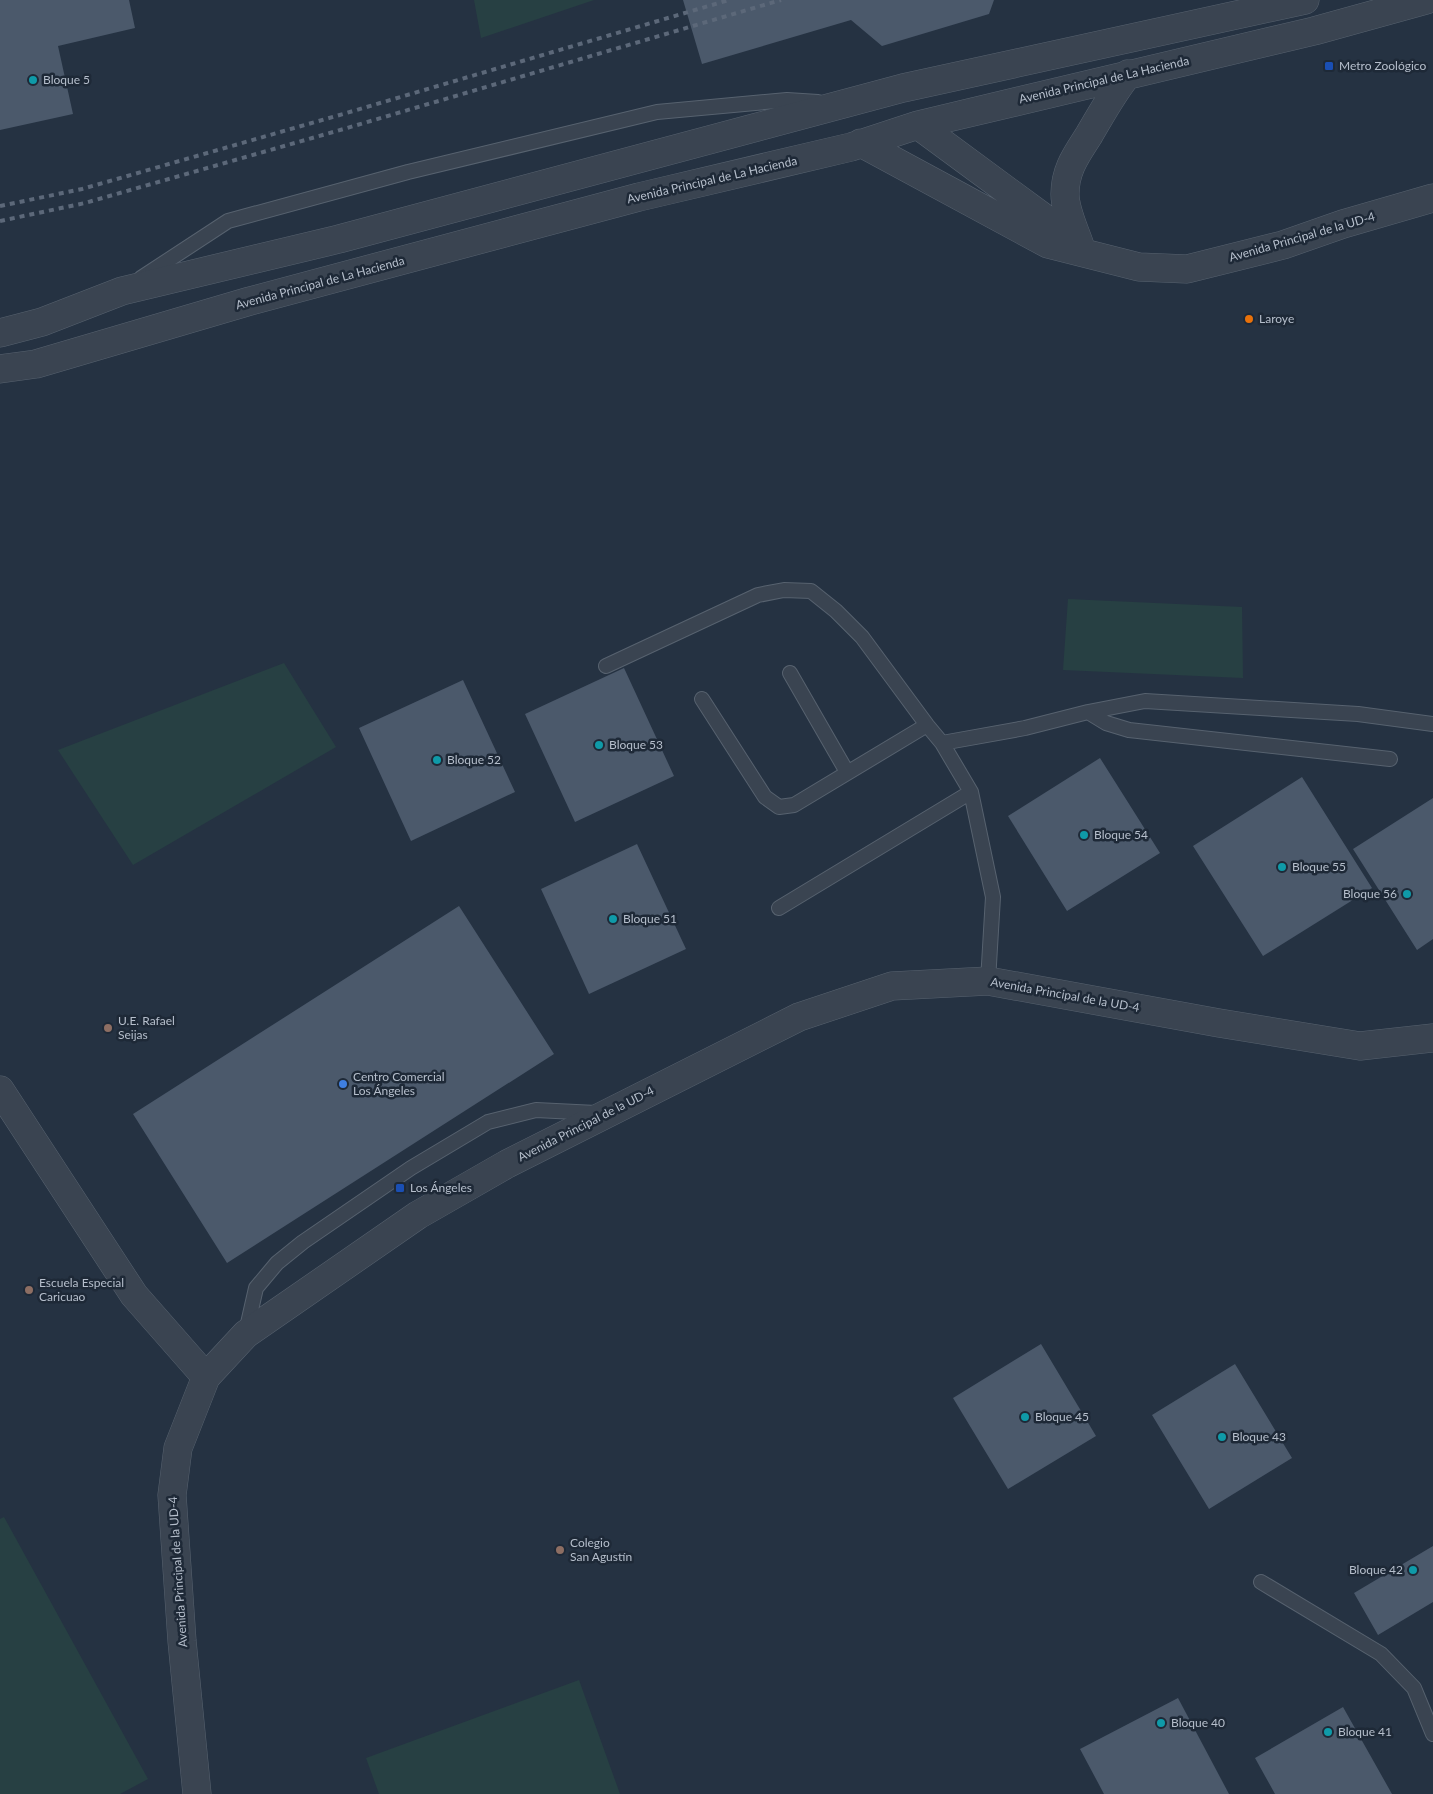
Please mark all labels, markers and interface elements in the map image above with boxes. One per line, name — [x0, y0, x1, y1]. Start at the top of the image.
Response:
street label: Avenida Principal de La Hacienda — [1017, 53, 1190, 106]
place label: Metro Zoológico — [1339, 58, 1426, 73]
marker: Metro Zoológico — [1323, 60, 1335, 72]
place label: Bloque 5 — [43, 72, 90, 87]
marker: Bloque 5 — [27, 74, 39, 86]
street label: Avenida Principal de La Hacienda — [625, 153, 798, 206]
street label: Avenida Principal de la UD-4 — [1227, 208, 1377, 265]
street label: Avenida Principal de La Hacienda — [234, 253, 406, 312]
place label: Laroye — [1259, 311, 1294, 326]
marker: Laroye — [1243, 313, 1255, 325]
place label: Bloque 53 — [609, 737, 663, 752]
marker: Bloque 53 — [593, 739, 605, 751]
place label: Bloque 52 — [447, 752, 501, 767]
marker: Bloque 52 — [431, 754, 443, 766]
place label: Bloque 54 — [1094, 827, 1148, 842]
marker: Bloque 54 — [1078, 829, 1090, 841]
place label: Bloque 55 — [1292, 859, 1346, 874]
marker: Bloque 55 — [1276, 861, 1288, 873]
place label: Bloque 56 — [1343, 886, 1397, 901]
marker: Bloque 56 — [1401, 888, 1413, 900]
place label: Bloque 51 — [623, 911, 677, 926]
marker: Bloque 51 — [607, 913, 619, 925]
street label: Avenida Principal de la UD-4 — [989, 974, 1141, 1015]
place label: U.E. Rafael Seijas — [118, 1013, 175, 1042]
marker: U.E. Rafael Seijas — [102, 1022, 114, 1034]
place label: Centro Comercial Los Ángeles — [353, 1069, 445, 1098]
marker: Centro Comercial Los Ángeles — [337, 1078, 349, 1090]
street label: Avenida Principal de la UD-4 — [515, 1083, 656, 1165]
place label: Los Ángeles — [410, 1180, 472, 1195]
marker: Los Ángeles — [394, 1182, 406, 1194]
place label: Escuela Especial Caricuao — [39, 1275, 124, 1304]
marker: Escuela Especial Caricuao — [23, 1284, 35, 1296]
place label: Bloque 45 — [1035, 1409, 1089, 1424]
marker: Bloque 45 — [1019, 1411, 1031, 1423]
place label: Bloque 43 — [1232, 1429, 1286, 1444]
marker: Bloque 43 — [1216, 1431, 1228, 1443]
street label: Avenida Principal de la UD-4 — [165, 1496, 190, 1648]
place label: Colegio San Agustín — [570, 1535, 632, 1564]
marker: Colegio San Agustín — [554, 1544, 566, 1556]
place label: Bloque 42 — [1349, 1562, 1403, 1577]
marker: Bloque 42 — [1407, 1564, 1419, 1576]
place label: Bloque 40 — [1171, 1715, 1225, 1730]
marker: Bloque 40 — [1155, 1717, 1167, 1729]
place label: Bloque 41 — [1338, 1724, 1392, 1739]
marker: Bloque 41 — [1322, 1726, 1334, 1738]

